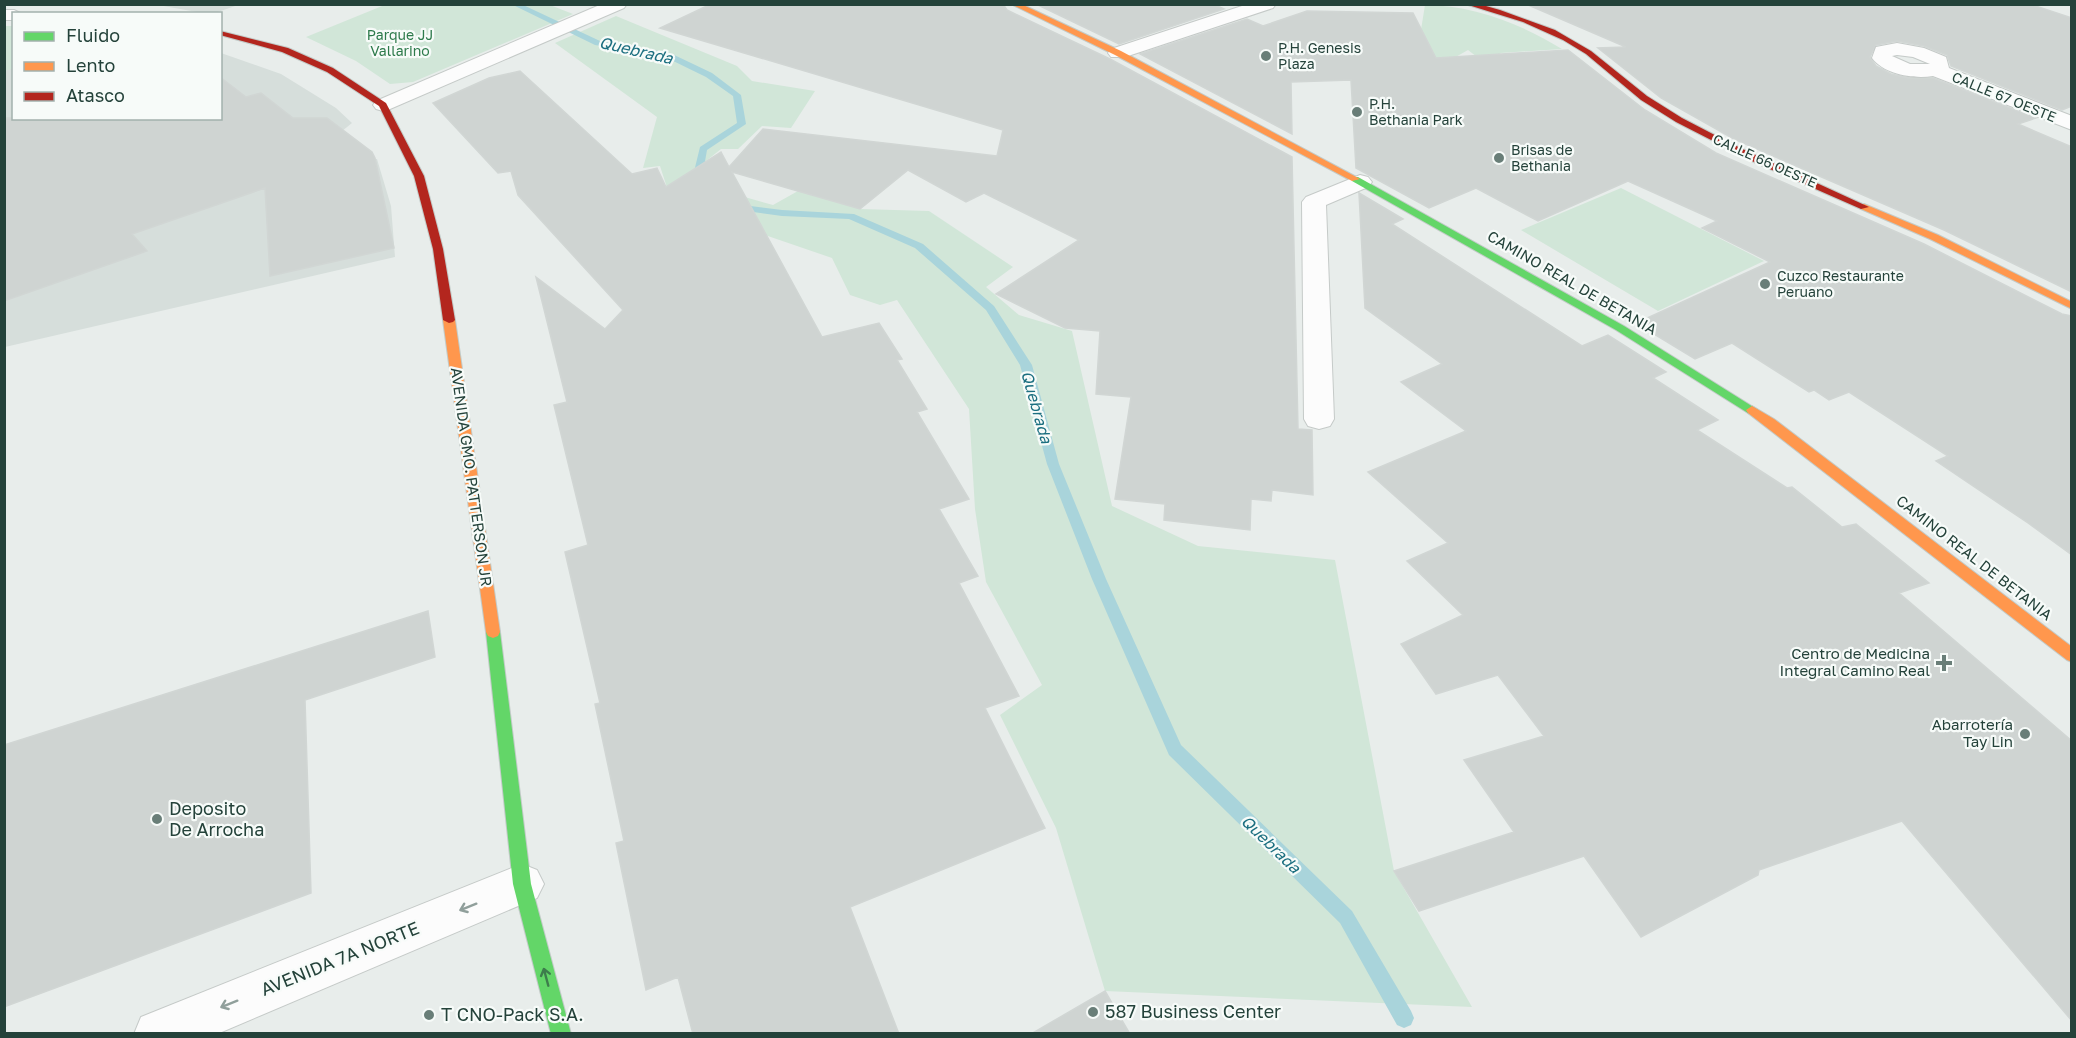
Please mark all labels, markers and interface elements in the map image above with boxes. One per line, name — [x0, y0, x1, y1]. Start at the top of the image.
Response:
legend — [12, 12, 222, 120]
text: Fluido — [66, 24, 120, 46]
park label: Parque JJ Vallarino — [367, 26, 433, 59]
water label: Quebrada — [597, 32, 676, 68]
place label: P.H. Genesis Plaza — [1278, 39, 1361, 72]
marker: P.H. Genesis Plaza — [1259, 49, 1273, 63]
text: Lento — [66, 54, 115, 76]
street label: CALLE 67 OESTE — [1950, 68, 2059, 125]
text: Atasco — [66, 84, 125, 106]
place label: P.H. Bethania Park — [1369, 95, 1463, 128]
marker: P.H. Bethania Park — [1350, 105, 1364, 119]
street label: CALLE 66 OESTE — [1711, 130, 1820, 191]
place label: Brisas de Bethania — [1511, 141, 1573, 174]
marker: Brisas de Bethania — [1492, 151, 1506, 165]
street label: CAMINO REAL DE BETANIA — [1485, 226, 1660, 338]
place label: Cuzco Restaurante Peruano — [1777, 267, 1904, 300]
marker: Cuzco Restaurante Peruano — [1758, 277, 1772, 291]
street label: AVENIDA GMO. PATTERSON JR — [448, 366, 496, 588]
water label: Quebrada — [1017, 368, 1057, 447]
street label: CAMINO REAL DE BETANIA — [1893, 491, 2056, 624]
place label: Centro de Medicina Integral Camino Real — [1780, 644, 1930, 679]
marker: Centro de Medicina Integral Camino Real — [1935, 654, 1953, 672]
place label: Abarrotería Tay Lin — [1932, 715, 2013, 750]
marker: Abarrotería Tay Lin — [2018, 727, 2032, 741]
place label: Deposito De Arrocha — [169, 797, 264, 840]
water label: Quebrada — [1237, 811, 1305, 878]
marker: Deposito De Arrocha — [150, 812, 164, 826]
one-way arrow — [459, 902, 477, 913]
street label: AVENIDA 7A NORTE — [257, 916, 422, 1000]
one-way arrow — [540, 968, 552, 987]
one-way arrow — [220, 999, 239, 1010]
place label: 587 Business Center — [1105, 1000, 1281, 1022]
place label: T CNO-Pack S.A. — [441, 1003, 584, 1025]
marker: 587 Business Center — [1086, 1005, 1100, 1019]
marker: T CNO-Pack S.A. — [422, 1008, 436, 1022]

